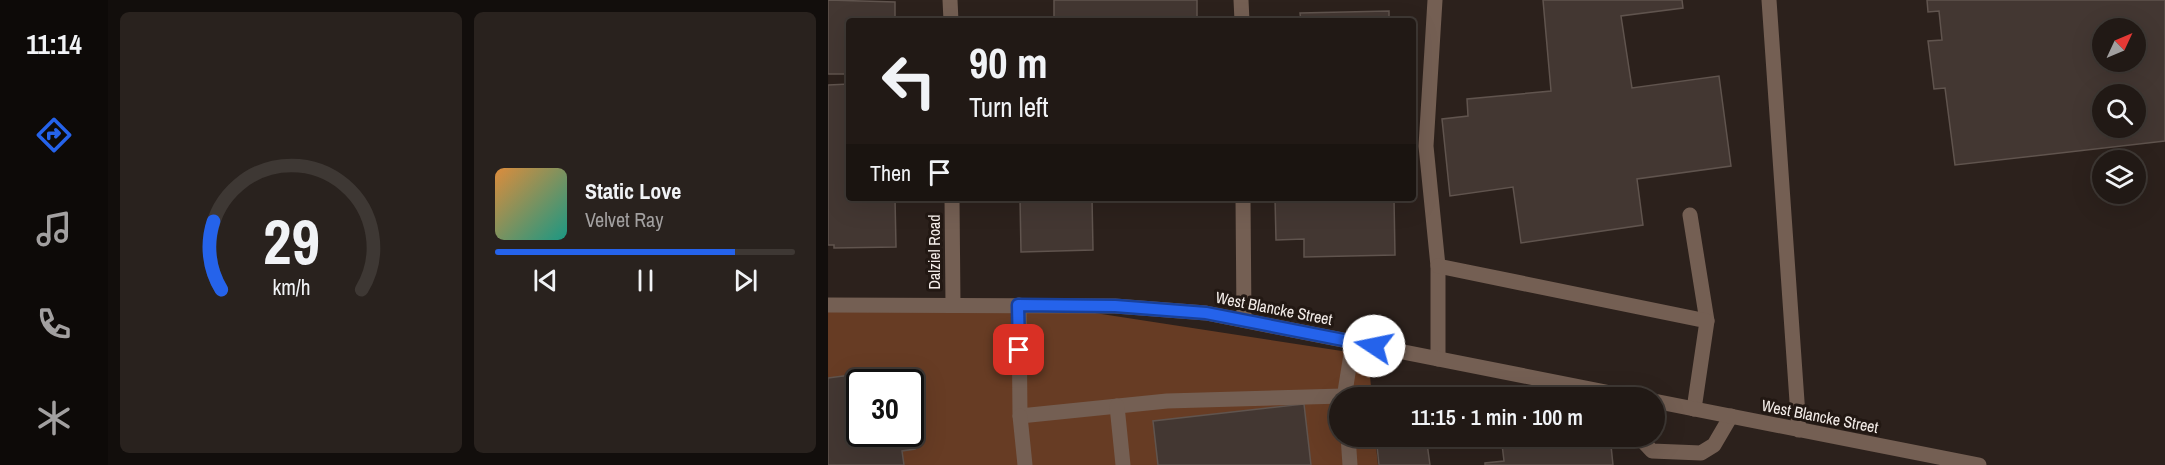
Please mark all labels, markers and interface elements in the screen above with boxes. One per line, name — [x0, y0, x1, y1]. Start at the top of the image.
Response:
north arrow — [2092, 18, 2146, 72]
map controls — [2092, 18, 2146, 204]
text: 11:14 — [26, 26, 82, 62]
text: 90 m — [969, 35, 1048, 91]
icon: left — [870, 42, 948, 120]
button: search — [2092, 84, 2146, 138]
text: Turn left — [969, 89, 1048, 125]
icon: directions — [33, 114, 75, 156]
button: layers — [2092, 150, 2146, 204]
icon: arrive — [923, 156, 956, 189]
text: Then — [870, 158, 911, 188]
text: Static Love — [585, 176, 681, 206]
text: 29 — [263, 199, 319, 283]
text: Velvet Ray — [585, 206, 663, 233]
icon: music — [33, 208, 75, 250]
street label: Dalziel Road — [923, 214, 945, 290]
icon: previous — [529, 264, 562, 297]
icon: pause — [629, 264, 662, 297]
icon: next — [729, 264, 762, 297]
text: km/h — [272, 273, 310, 302]
street label: West Blancke Street — [1214, 286, 1335, 330]
icon: phone — [33, 303, 75, 345]
position arrow — [1342, 314, 1406, 378]
pin — [993, 324, 1044, 375]
icon: arrive — [1002, 333, 1035, 366]
speed limit sign: 30 — [846, 369, 924, 447]
street label: West Blancke Street — [1760, 394, 1881, 438]
icon: climate — [33, 397, 75, 439]
text: 11:15 · 1 min · 100 m — [1411, 402, 1583, 432]

